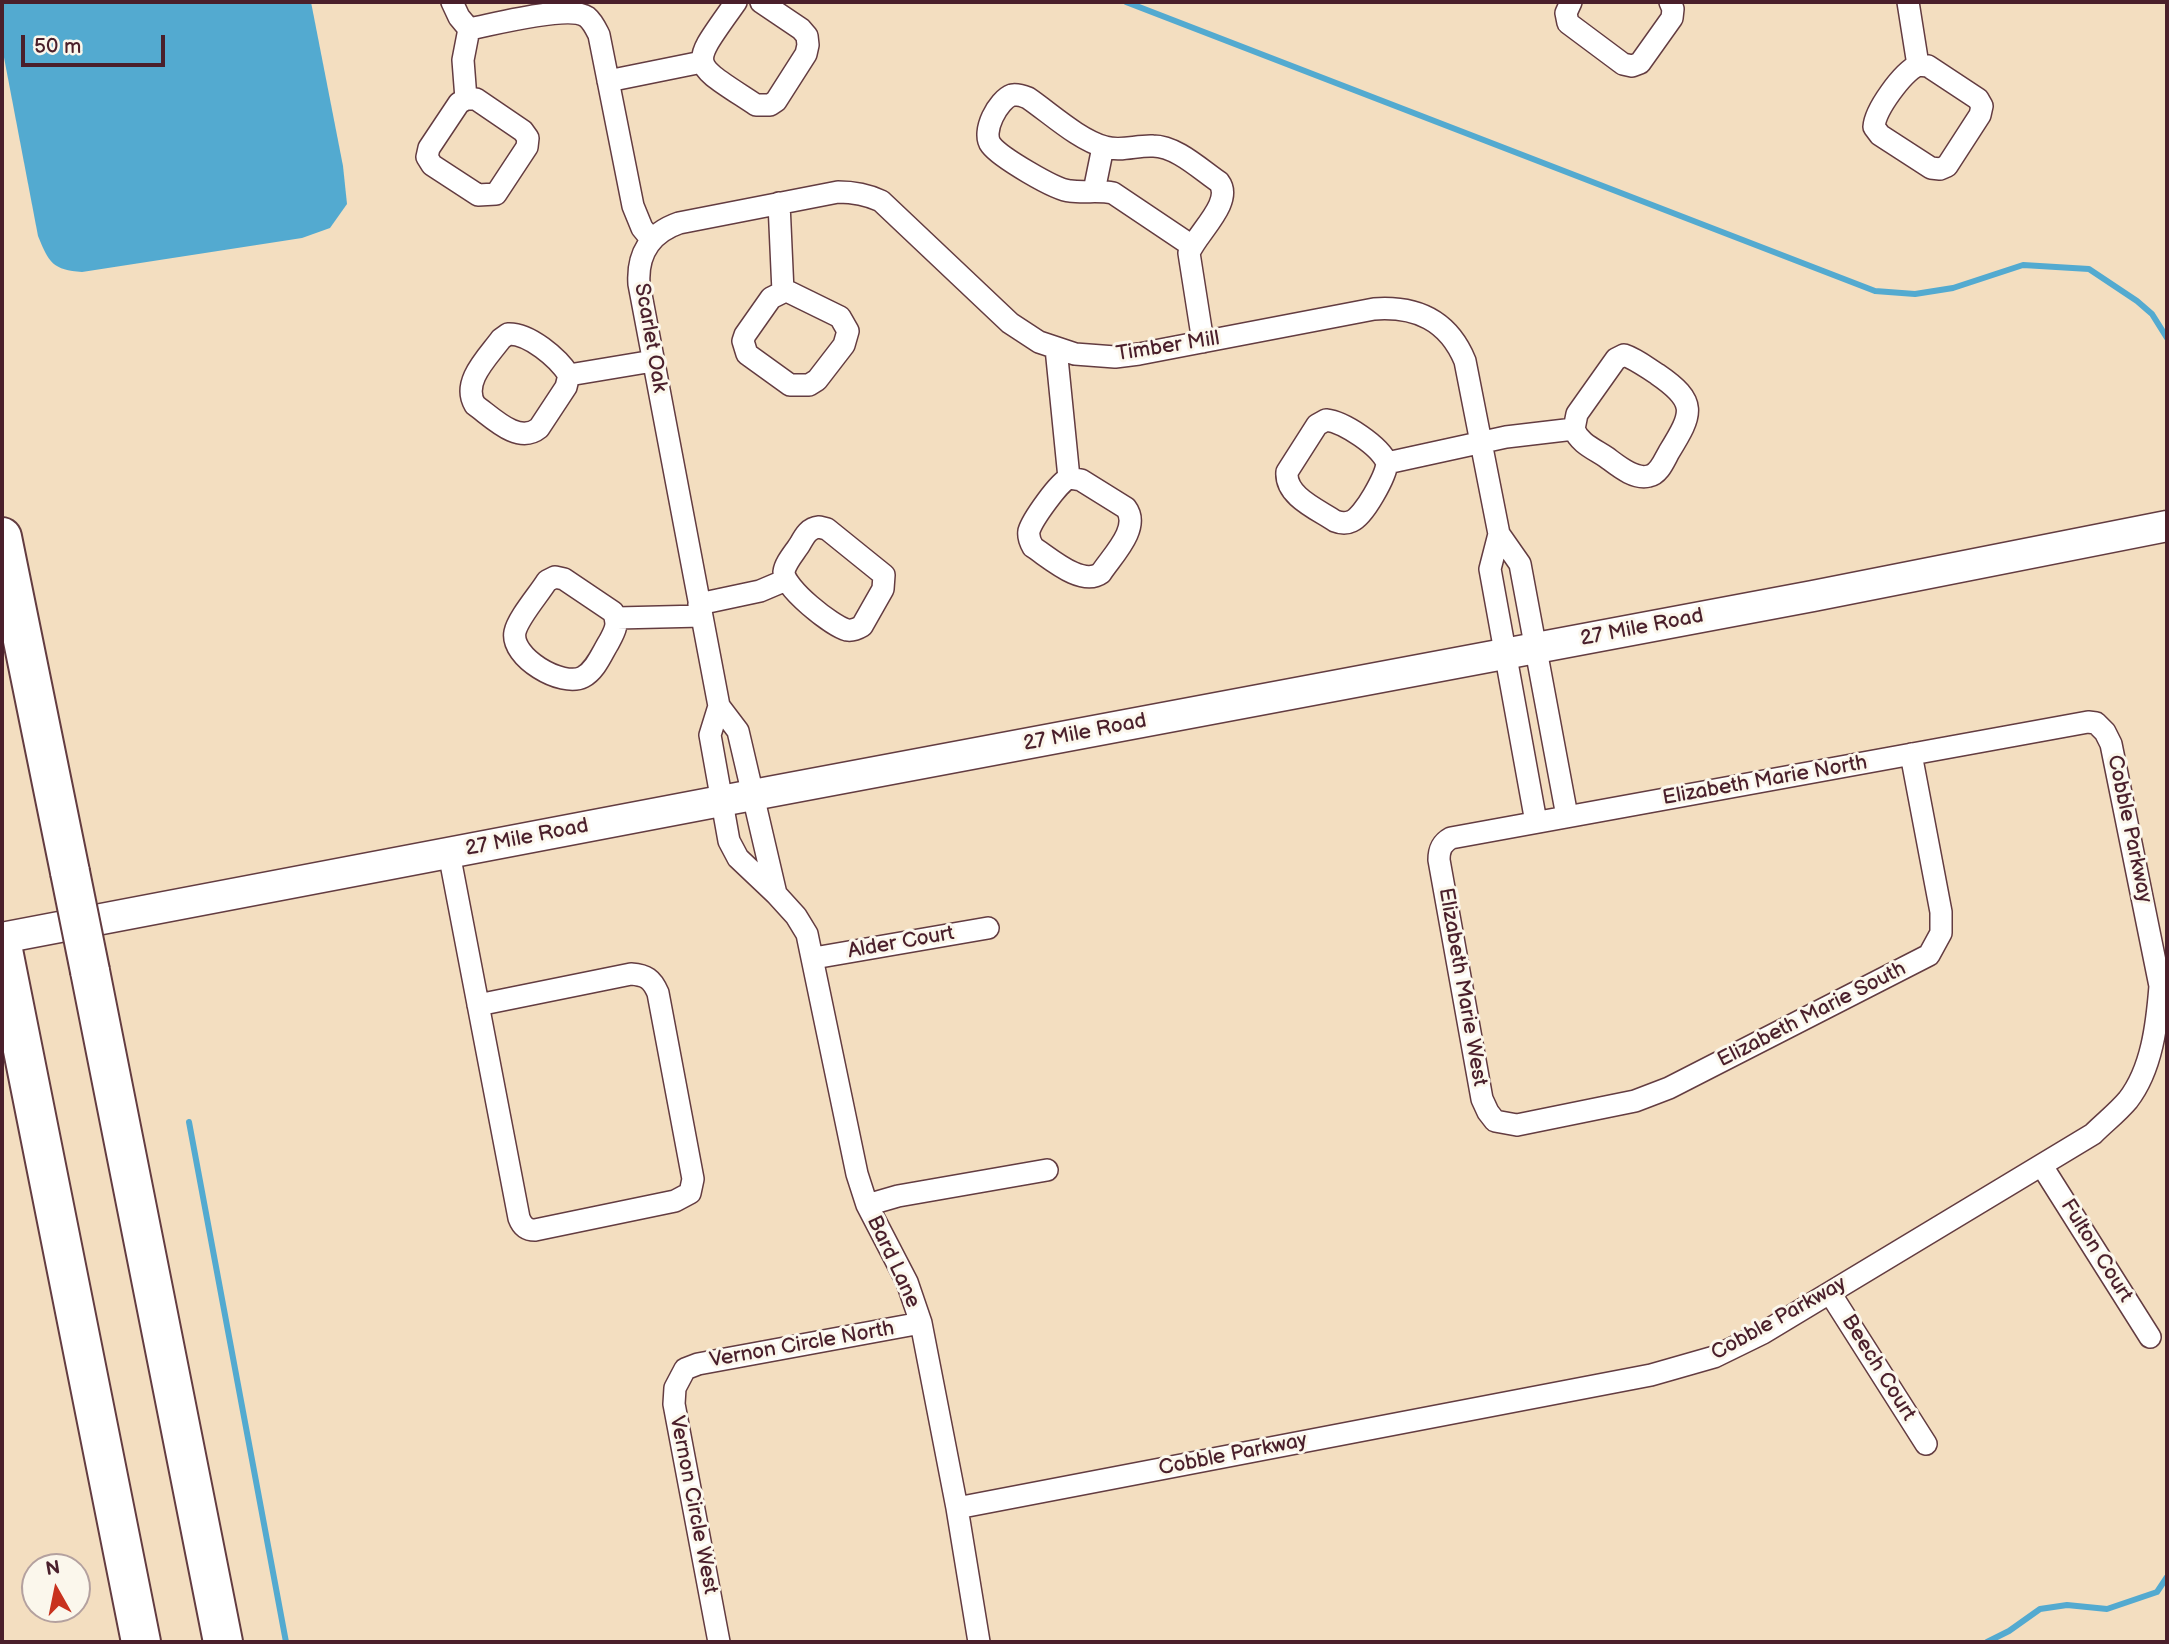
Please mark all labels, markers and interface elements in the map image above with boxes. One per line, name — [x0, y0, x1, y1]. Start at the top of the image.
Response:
scale bar — [24, 21, 168, 65]
text: 50 m — [34, 34, 81, 59]
street label: Scarlet Oak — [628, 281, 672, 395]
street label: Timber Mill — [1115, 326, 1221, 368]
street label: 27 Mile Road — [1578, 604, 1706, 652]
street label: 27 Mile Road — [1021, 709, 1149, 757]
street label: Elizabeth Marie North — [1661, 751, 1869, 811]
street label: Cobble Parkway — [2101, 753, 2157, 905]
street label: 27 Mile Road — [463, 814, 591, 862]
street label: Elizabeth Marie West — [1432, 886, 1492, 1088]
street label: Alder Court — [846, 921, 956, 965]
street label: Elizabeth Marie South — [1714, 957, 1910, 1073]
street label: Fulton Court — [2054, 1195, 2138, 1307]
street label: Bard Lane — [861, 1212, 925, 1312]
street label: Cobble Parkway — [1707, 1271, 1851, 1367]
street label: Beech Court — [1835, 1310, 1921, 1426]
street label: Vernon Circle North — [708, 1316, 896, 1374]
street label: Vernon Circle West — [663, 1414, 723, 1596]
street label: Cobble Parkway — [1157, 1428, 1309, 1482]
north arrow — [21, 1553, 91, 1623]
text: N — [44, 1556, 62, 1581]

